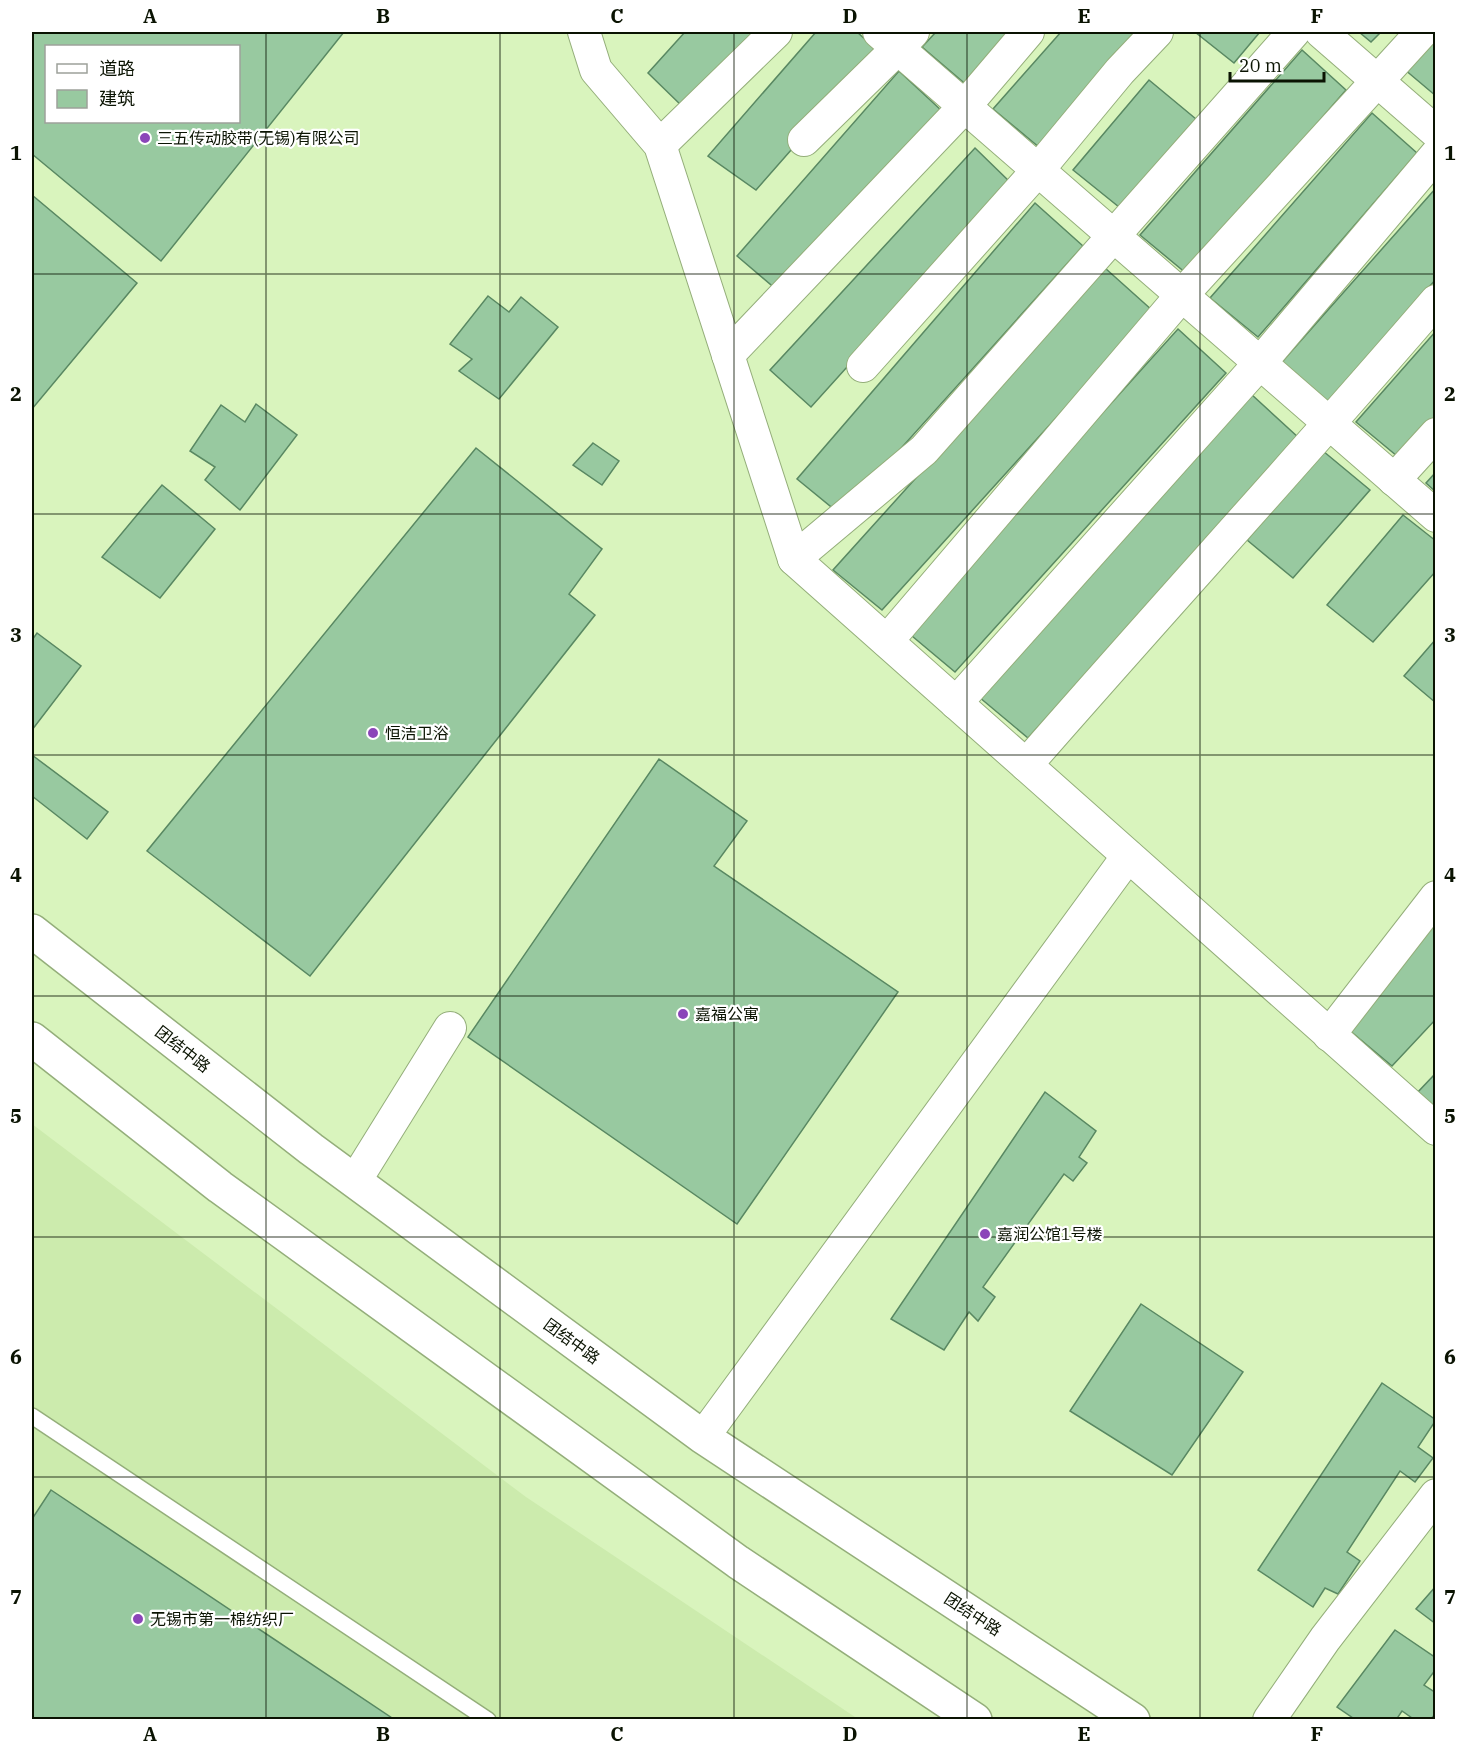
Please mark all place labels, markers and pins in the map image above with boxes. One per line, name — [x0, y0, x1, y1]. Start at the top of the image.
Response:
place label: 三五传动胶带(无锡)有限公司 — [157, 128, 360, 148]
marker: 三五传动胶带(无锡)有限公司 — [138, 131, 152, 145]
place label: 恒洁卫浴 — [385, 723, 449, 743]
marker: 恒洁卫浴 — [366, 726, 380, 740]
place label: 嘉福公寓 — [695, 1004, 759, 1024]
marker: 嘉福公寓 — [676, 1007, 690, 1021]
place label: 嘉润公馆1号楼 — [997, 1224, 1103, 1244]
marker: 嘉润公馆1号楼 — [978, 1227, 992, 1241]
place label: 无锡市第一棉纺织厂 — [150, 1609, 294, 1629]
marker: 无锡市第一棉纺织厂 — [131, 1612, 145, 1626]

